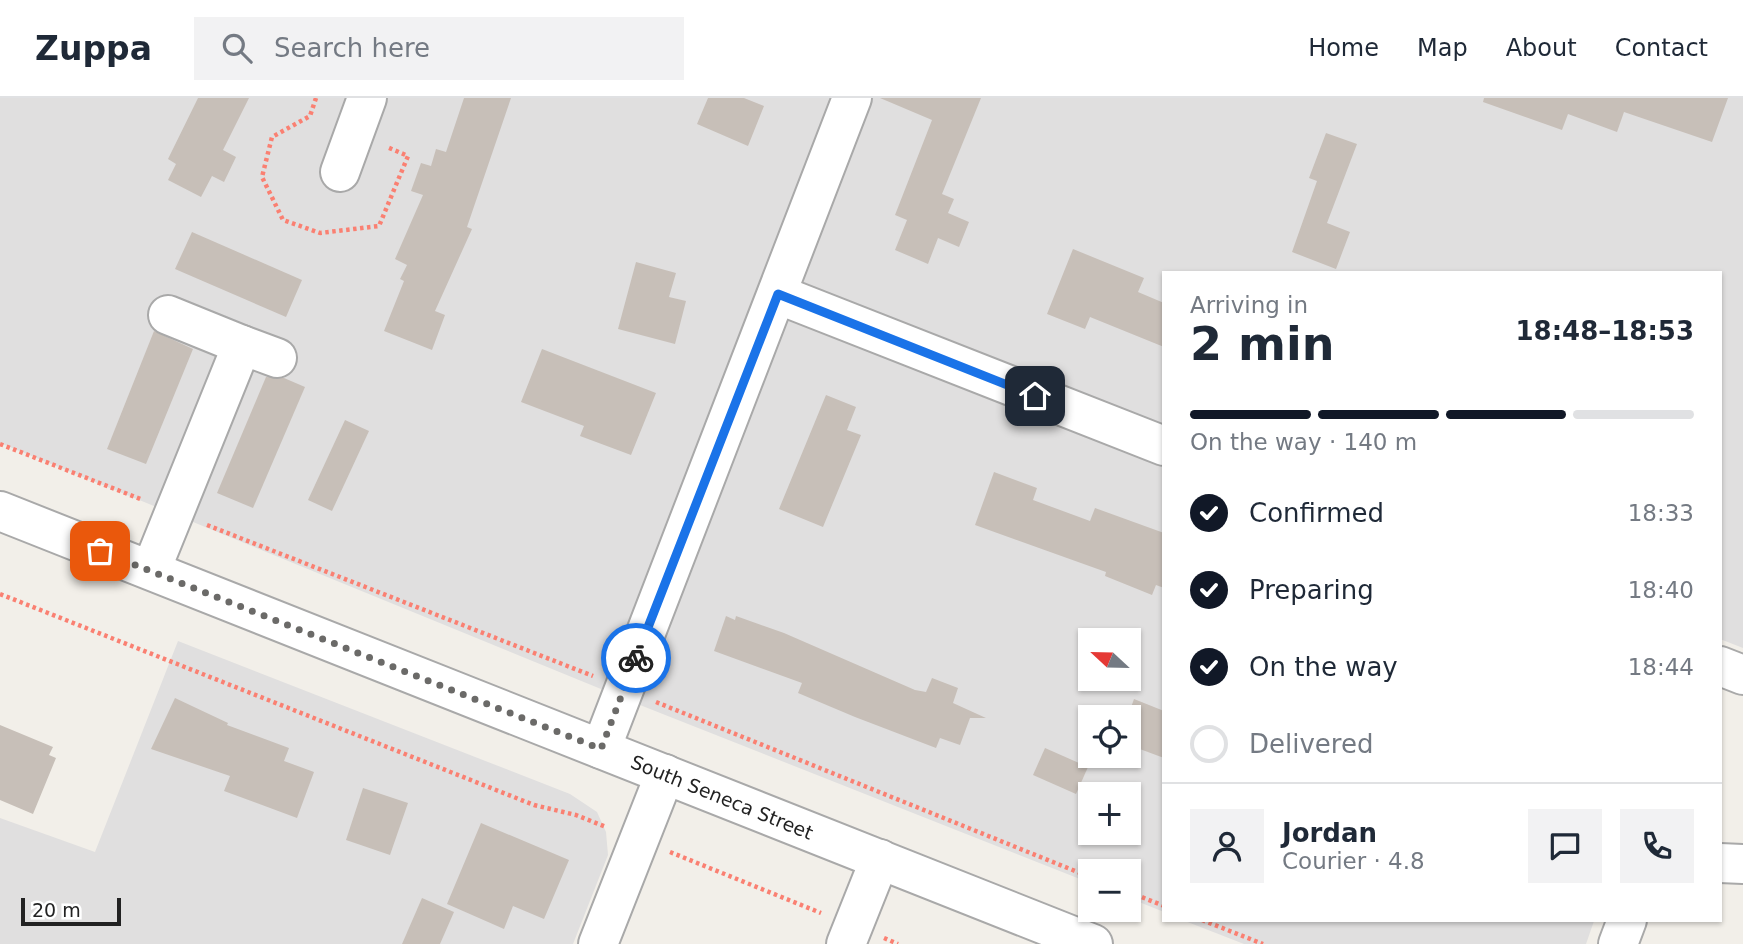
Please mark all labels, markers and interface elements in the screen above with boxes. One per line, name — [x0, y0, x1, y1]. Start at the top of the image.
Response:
search box — [194, 17, 684, 80]
text: Zuppa — [35, 29, 152, 68]
icon: search — [218, 29, 256, 67]
text: Search here — [274, 33, 430, 63]
text: Home — [1308, 34, 1379, 62]
text: Map — [1417, 34, 1468, 62]
text: About — [1506, 34, 1577, 62]
text: Contact — [1615, 34, 1708, 62]
text: Arriving in — [1190, 292, 1308, 318]
text: 18:48–18:53 — [1515, 316, 1694, 346]
text: 2 min — [1190, 317, 1334, 371]
pin — [1005, 366, 1065, 426]
icon: home — [1016, 377, 1054, 415]
text: On the way · 140 m — [1190, 429, 1417, 455]
icon: check — [1190, 494, 1228, 532]
text: Confirmed — [1249, 498, 1384, 528]
text: 18:33 — [1628, 500, 1694, 526]
pin — [70, 521, 130, 581]
icon: bag — [81, 532, 119, 570]
icon: check — [1190, 571, 1228, 609]
text: Preparing — [1249, 575, 1374, 605]
text: 18:40 — [1628, 577, 1694, 603]
courier — [601, 623, 671, 693]
north arrow — [1078, 628, 1141, 691]
map controls — [1078, 628, 1141, 922]
icon: bike — [617, 639, 655, 677]
icon: check — [1190, 648, 1228, 686]
text: On the way — [1249, 652, 1398, 682]
text: 18:44 — [1628, 654, 1694, 680]
button: locate — [1078, 705, 1141, 768]
text: Delivered — [1249, 729, 1373, 759]
street label: South Seneca Street — [628, 750, 816, 844]
button: + — [1078, 782, 1141, 845]
button: person — [1190, 809, 1264, 883]
button: chat — [1528, 809, 1602, 883]
button: phone — [1620, 809, 1694, 883]
text: Jordan — [1282, 818, 1377, 848]
text: Courier · 4.8 — [1282, 848, 1425, 874]
button: − — [1078, 859, 1141, 922]
scale bar — [21, 895, 121, 927]
text: 20 m — [32, 899, 81, 921]

